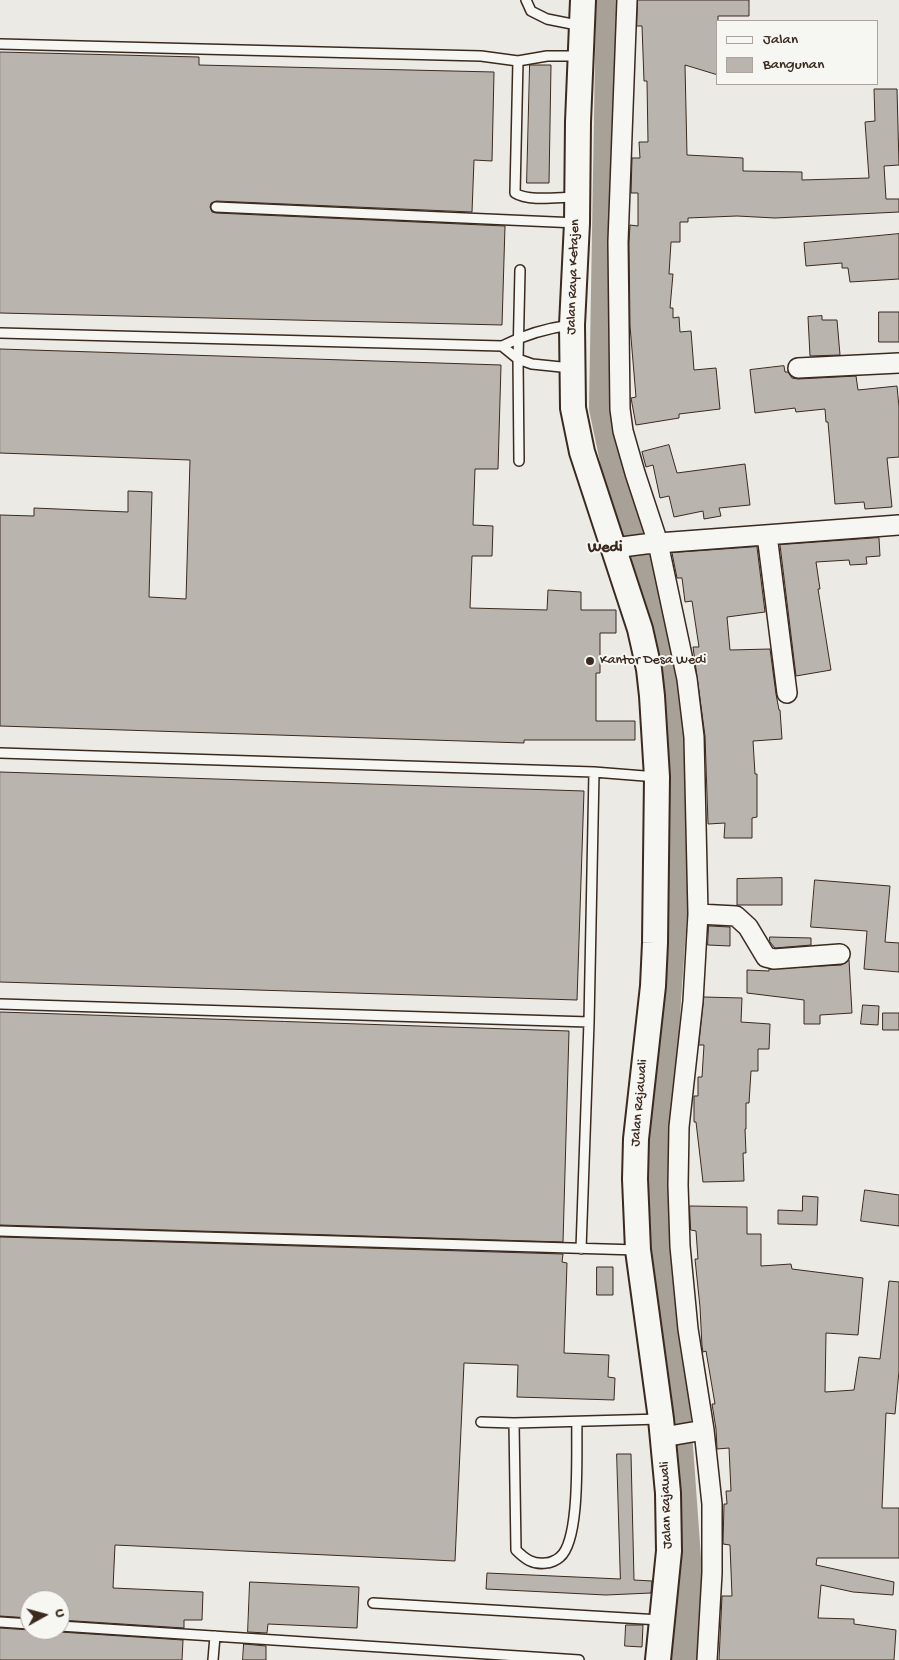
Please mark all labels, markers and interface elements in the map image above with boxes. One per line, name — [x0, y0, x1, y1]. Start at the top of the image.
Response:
legend — [716, 20, 879, 85]
text: Jalan — [763, 31, 798, 49]
text: Bangunan — [763, 56, 824, 74]
street label: Jalan Raya Ketajen — [564, 219, 584, 335]
district label: Wedi — [588, 539, 622, 559]
place label: Kantor Desa Wedi — [600, 653, 706, 669]
marker: Kantor Desa Wedi — [584, 655, 596, 667]
street label: Jalan Rajawali — [628, 1059, 652, 1147]
street label: Jalan Rajawali — [657, 1461, 677, 1549]
north arrow — [20, 1590, 70, 1640]
text: U — [50, 1608, 68, 1618]

